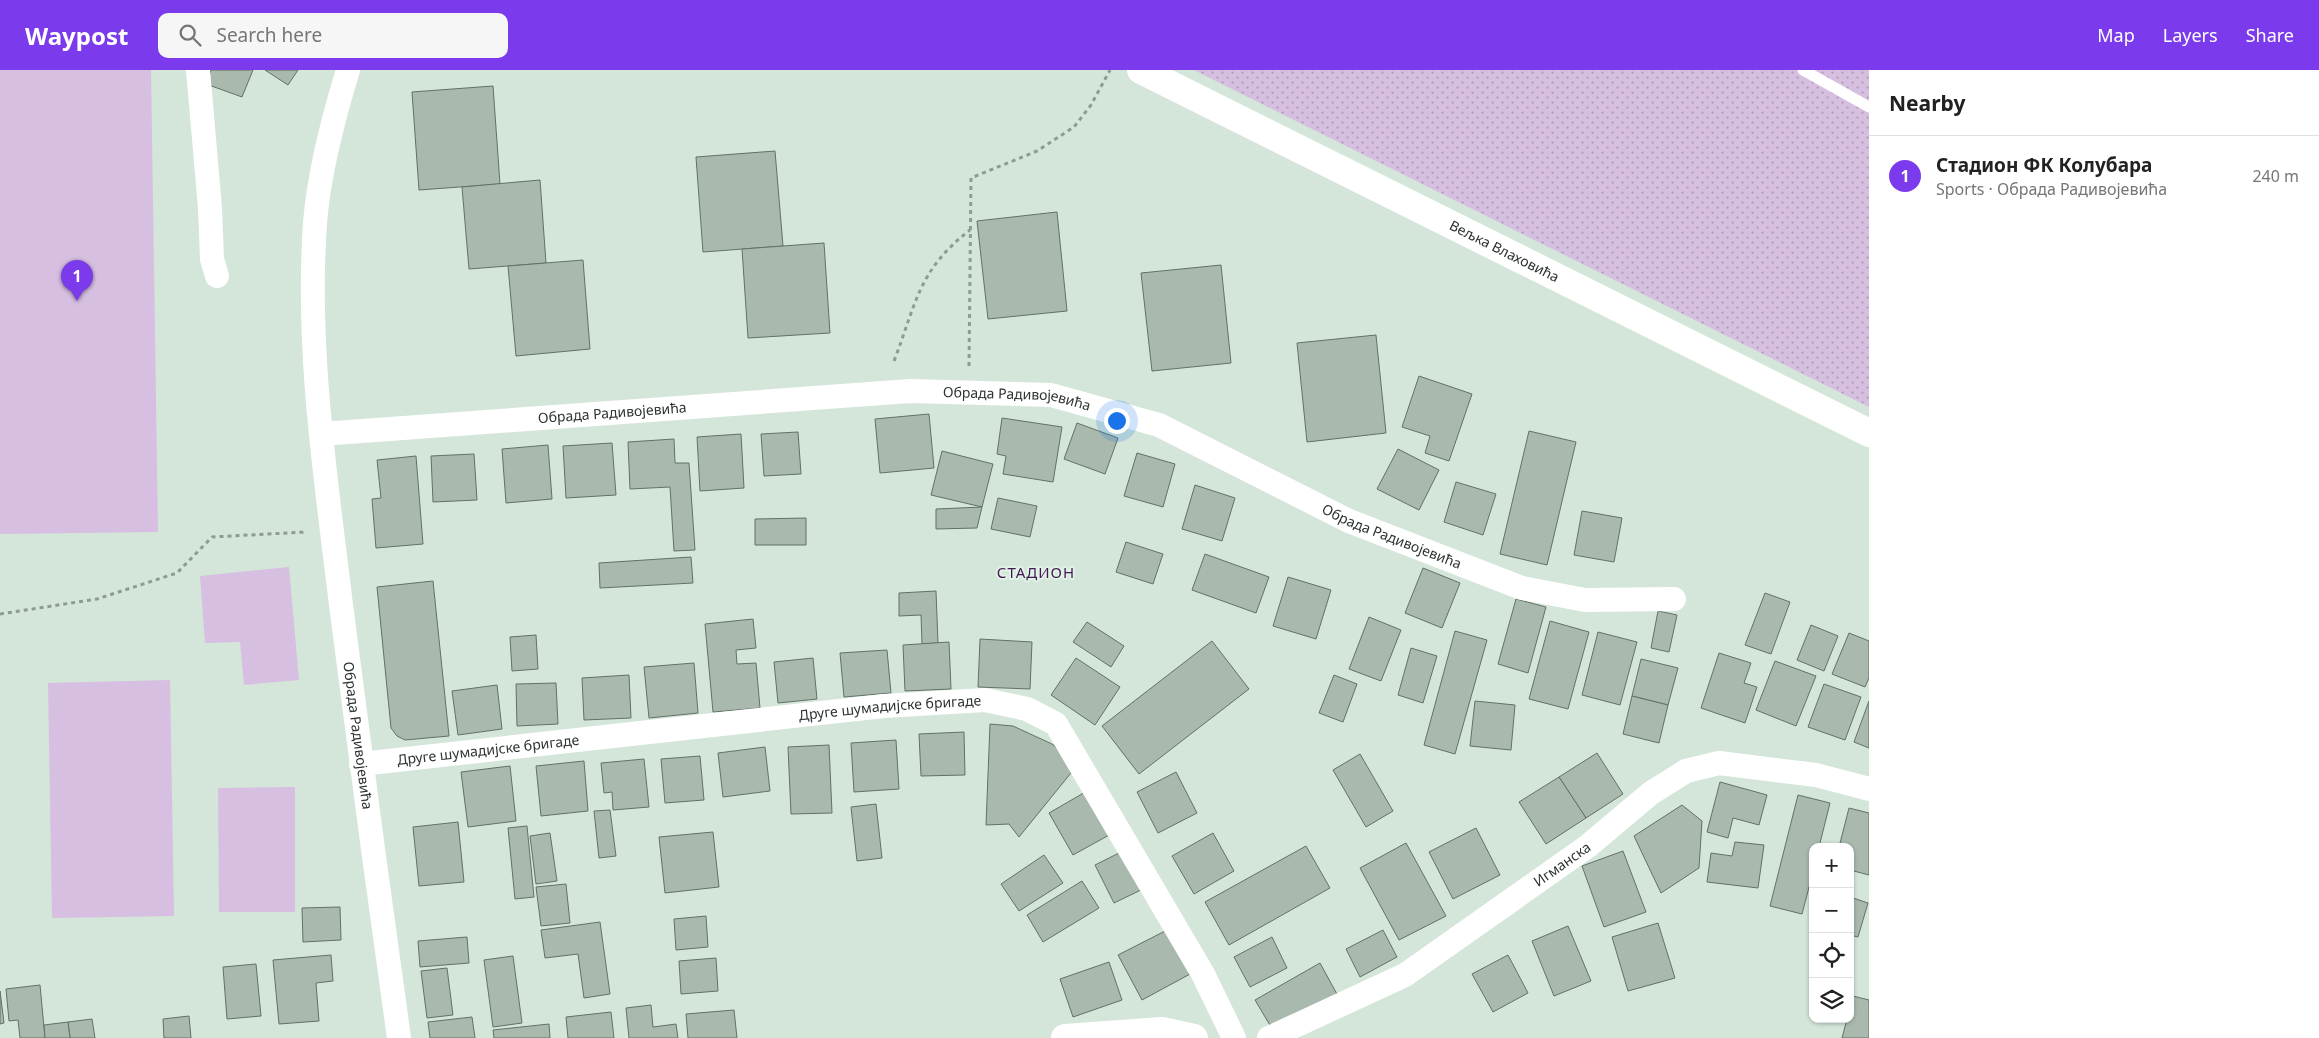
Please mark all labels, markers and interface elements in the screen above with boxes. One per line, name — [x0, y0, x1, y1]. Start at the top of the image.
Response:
search box — [158, 13, 508, 58]
text: Waypost — [25, 19, 128, 52]
icon: search — [176, 21, 204, 49]
text: Search here — [216, 22, 322, 48]
text: Map — [2097, 23, 2135, 47]
text: Layers — [2163, 23, 2218, 47]
text: Share — [2246, 23, 2294, 47]
text: Nearby — [1889, 89, 1965, 117]
text: Стадион ФК Колубара — [1936, 152, 2152, 178]
text: 1 — [1900, 165, 1910, 187]
text: 240 m — [2252, 165, 2299, 187]
text: Sports · Обрада Радивојевића — [1936, 178, 2167, 200]
street label: Вељка Влаховића — [1446, 215, 1563, 286]
pin: 1 — [61, 260, 93, 301]
street label: Обрада Радивојевића — [943, 382, 1093, 415]
street label: Обрада Радивојевића — [537, 397, 687, 427]
your location — [1104, 408, 1130, 434]
street label: Обрада Радивојевића — [1319, 499, 1464, 573]
district label: СТАДИОН — [997, 562, 1075, 582]
street label: Обрада Радивојевића — [339, 660, 378, 811]
street label: Друге шумадијске бригаде — [798, 690, 982, 724]
street label: Друге шумадијске бригаде — [396, 730, 580, 769]
street label: Игманска — [1529, 837, 1594, 891]
map controls — [1809, 843, 1854, 1023]
button: + — [1809, 843, 1854, 888]
button: − — [1809, 888, 1854, 933]
button: locate — [1809, 933, 1854, 978]
button: layers — [1809, 978, 1854, 1023]

